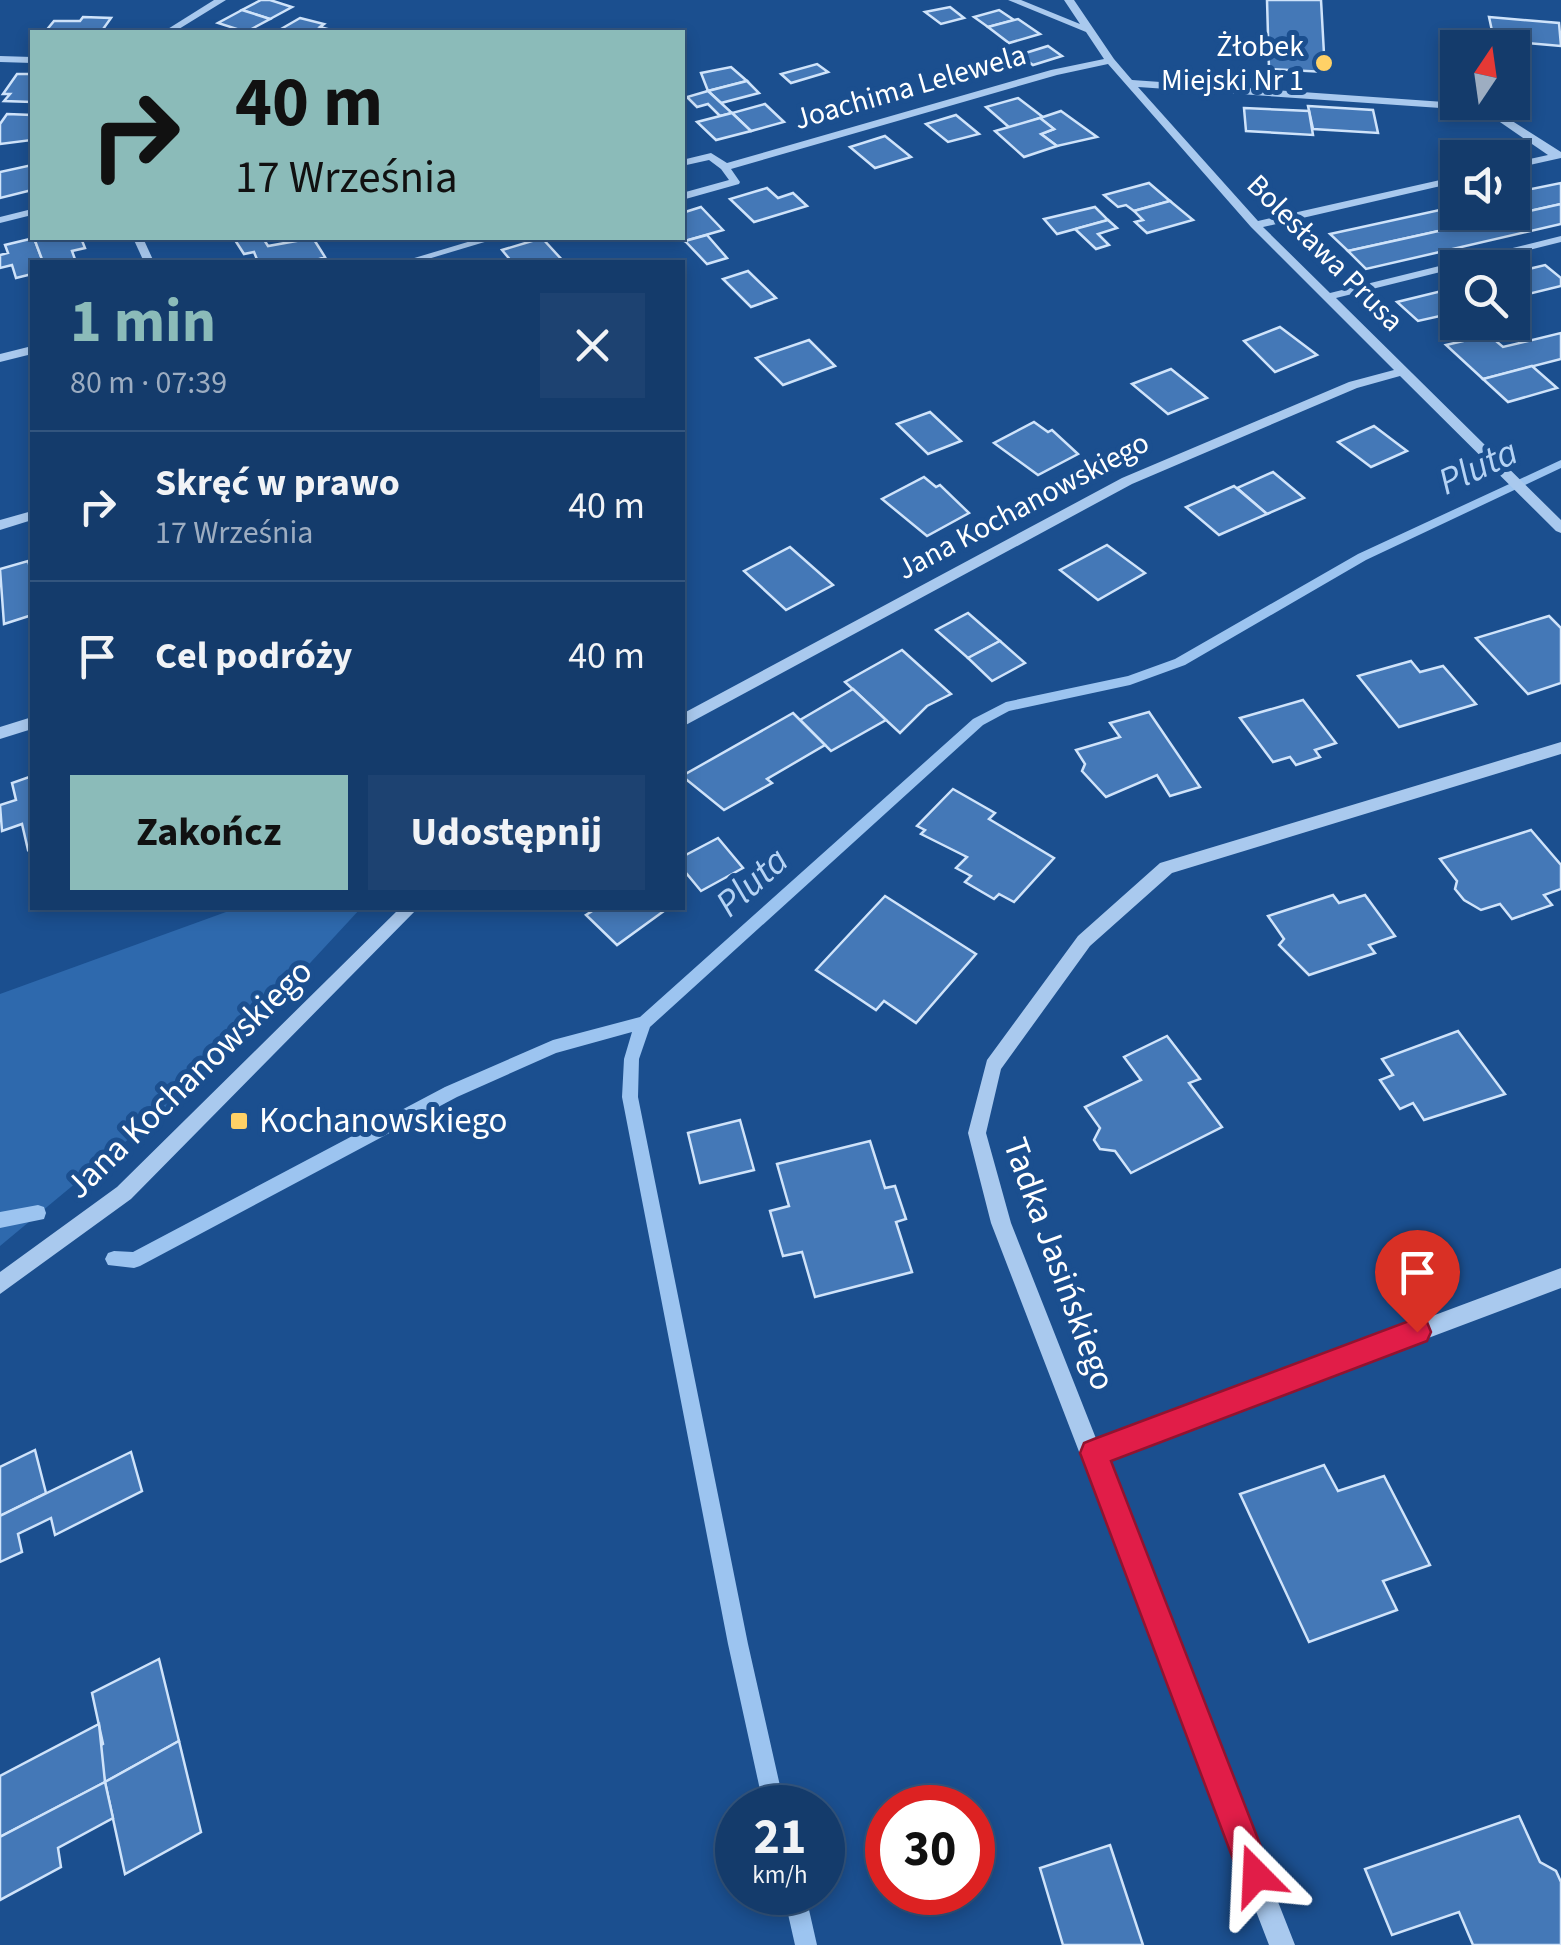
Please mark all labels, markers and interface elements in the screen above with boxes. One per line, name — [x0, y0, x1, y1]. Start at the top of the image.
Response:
place label: Żłobek Miejski Nr 1 — [1161, 25, 1304, 102]
north arrow — [1440, 30, 1530, 120]
map controls — [1440, 30, 1530, 340]
street label: Joachima Lelewela — [789, 33, 1031, 141]
marker: Żłobek Miejski Nr 1 — [1313, 52, 1335, 74]
text: 40 m — [235, 53, 383, 153]
icon: right — [70, 70, 200, 200]
button: sound — [1440, 140, 1530, 230]
text: 17 Września — [235, 146, 458, 210]
street label: Bolesława Prusa — [1237, 165, 1413, 341]
button: search — [1440, 250, 1530, 340]
text: 1 min — [70, 280, 216, 365]
button: close — [540, 293, 645, 398]
text: 80 m · 07:39 — [70, 360, 227, 406]
street label: Jana Kochanowskiego — [889, 421, 1157, 591]
water label: Pluta — [1429, 425, 1527, 509]
text: Skręć w prawo — [155, 456, 400, 510]
icon: right — [70, 479, 125, 534]
text: 40 m — [568, 479, 645, 533]
text: 17 Września — [155, 510, 313, 556]
icon: arrive — [70, 629, 125, 684]
text: Cel podróży — [155, 629, 352, 683]
text: 40 m — [568, 629, 645, 683]
button: Zakończ — [70, 775, 348, 890]
button: Udostępnij — [368, 775, 645, 890]
water label: Pluta — [703, 834, 801, 930]
street label: Jana Kochanowskiego — [54, 948, 324, 1210]
place label: Kochanowskiego — [259, 1096, 508, 1146]
marker: Kochanowskiego — [228, 1110, 250, 1132]
street label: Tadka Jasińskiego — [990, 1131, 1128, 1397]
pin — [1375, 1230, 1460, 1333]
icon: arrive — [1390, 1245, 1445, 1300]
speed limit sign: 30 — [865, 1785, 995, 1915]
text: 21 — [754, 1802, 806, 1873]
position arrow — [1204, 1823, 1308, 1927]
text: km/h — [752, 1857, 808, 1893]

